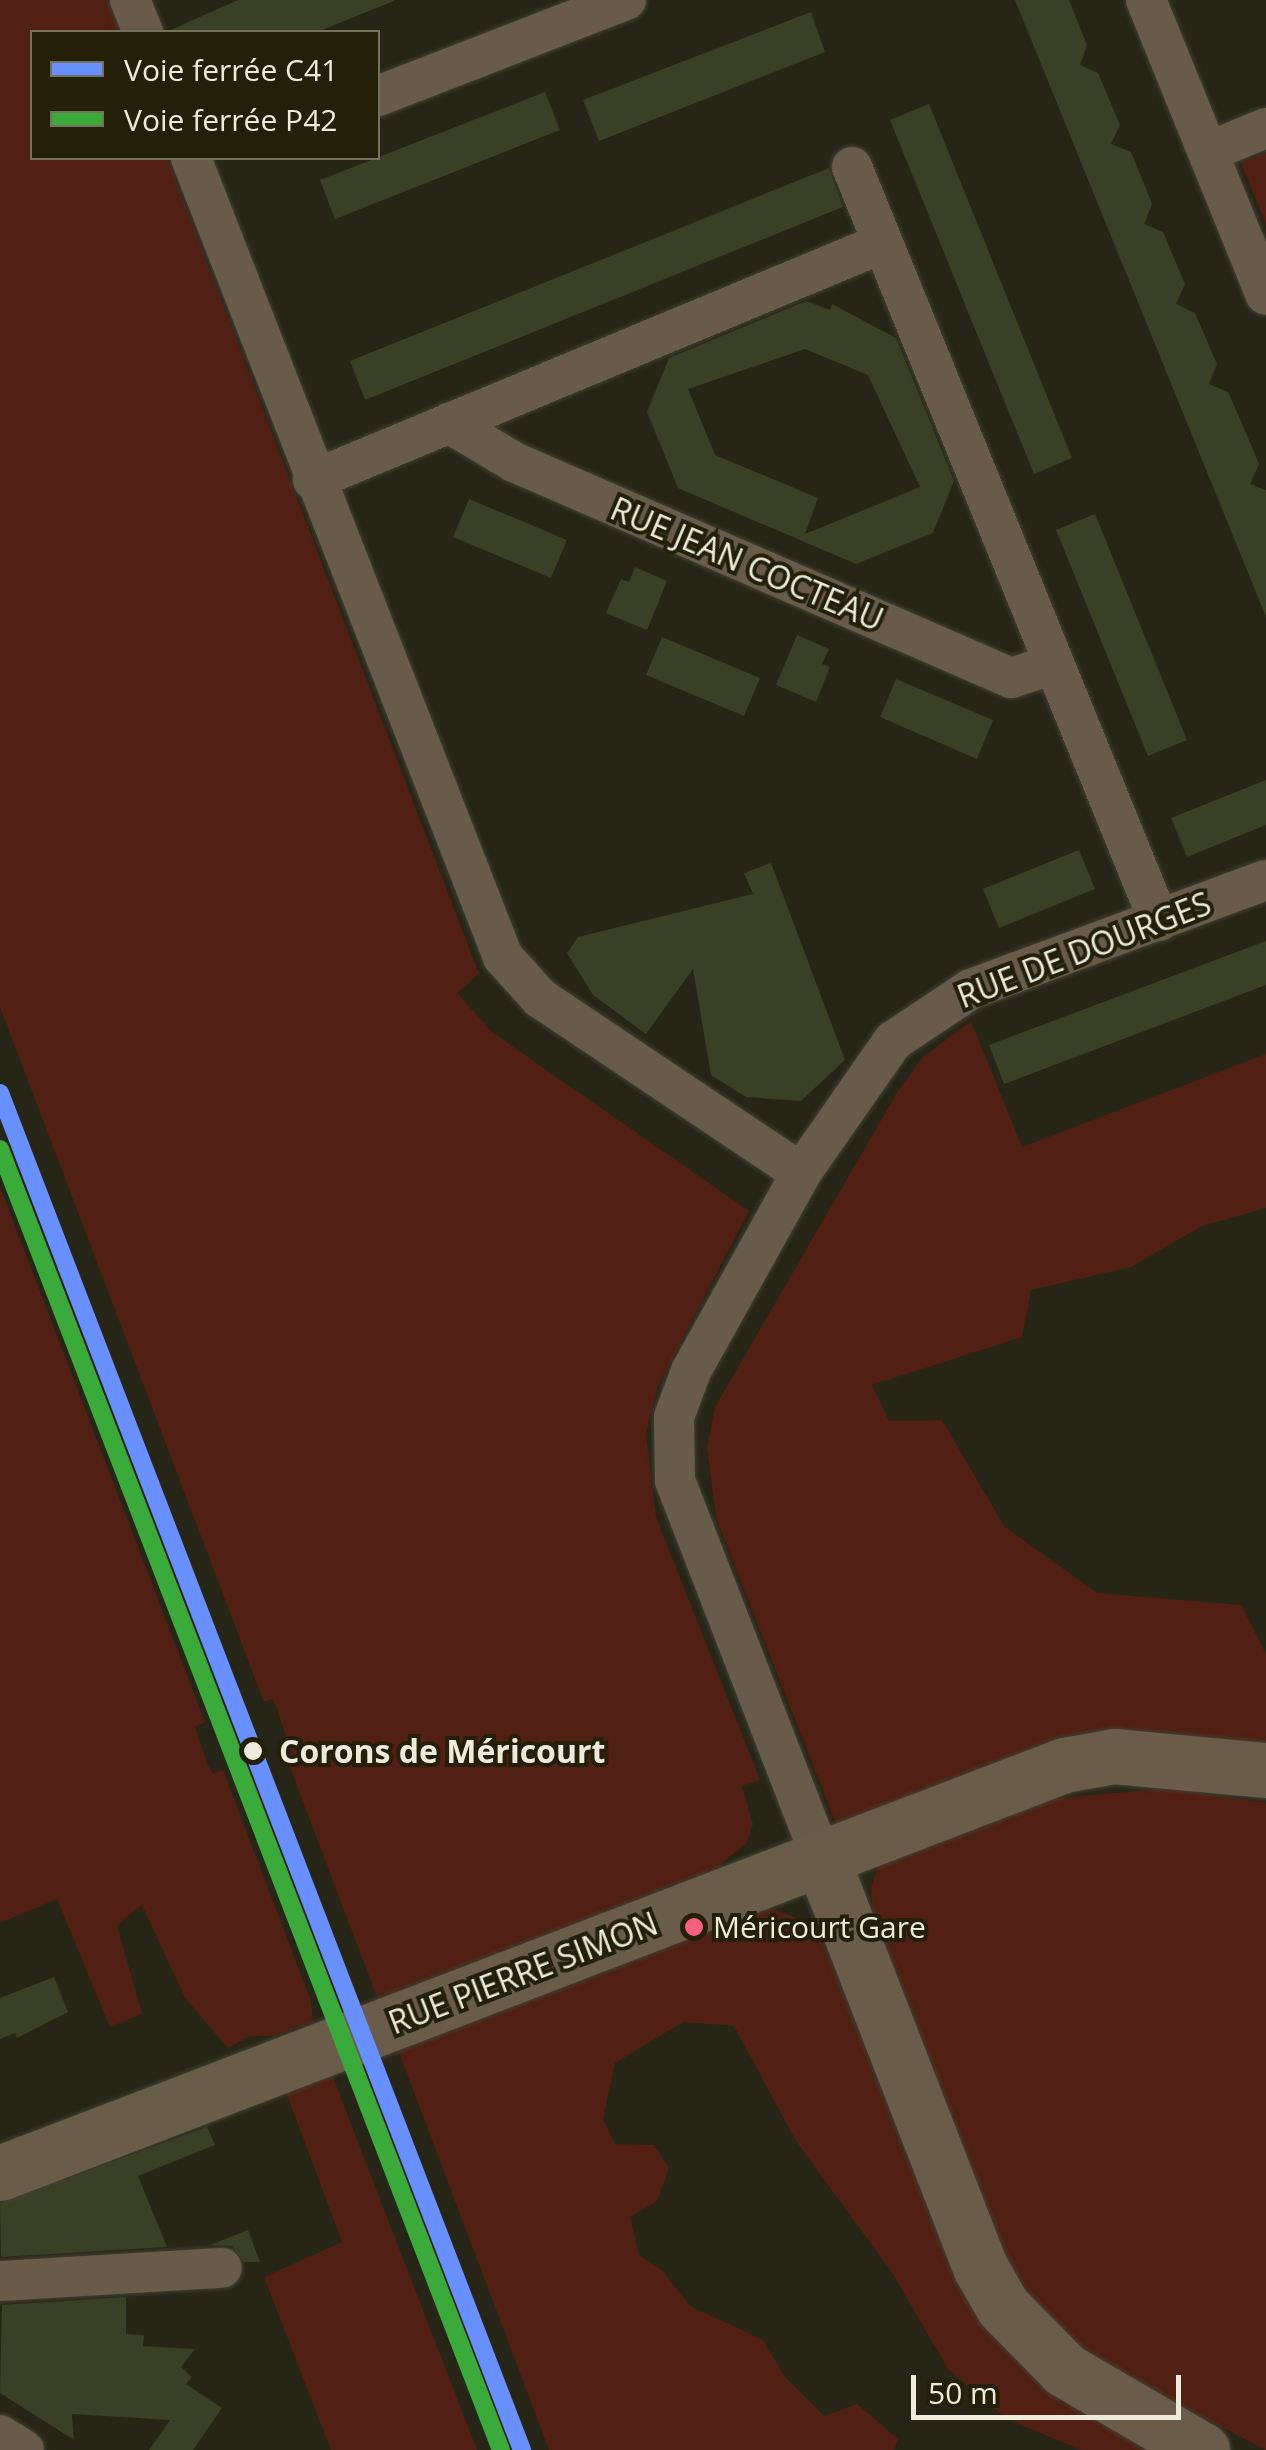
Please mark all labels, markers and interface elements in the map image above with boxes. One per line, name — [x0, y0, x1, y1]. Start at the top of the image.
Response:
legend — [30, 30, 380, 160]
text: Voie ferrée C41 — [124, 49, 338, 90]
text: Voie ferrée P42 — [124, 99, 337, 140]
street label: RUE JEAN COCTEAU — [605, 489, 889, 639]
street label: RUE DE DOURGES — [952, 884, 1216, 1016]
place label: Corons de Méricourt — [279, 1732, 605, 1770]
marker: Corons de Méricourt — [236, 1734, 270, 1768]
street label: RUE PIERRE SIMON — [383, 1904, 663, 2042]
place label: Méricourt Gare — [713, 1909, 926, 1945]
marker: Méricourt Gare — [684, 1917, 704, 1937]
scale bar — [916, 2355, 1186, 2417]
text: 50 m — [928, 2372, 998, 2413]

